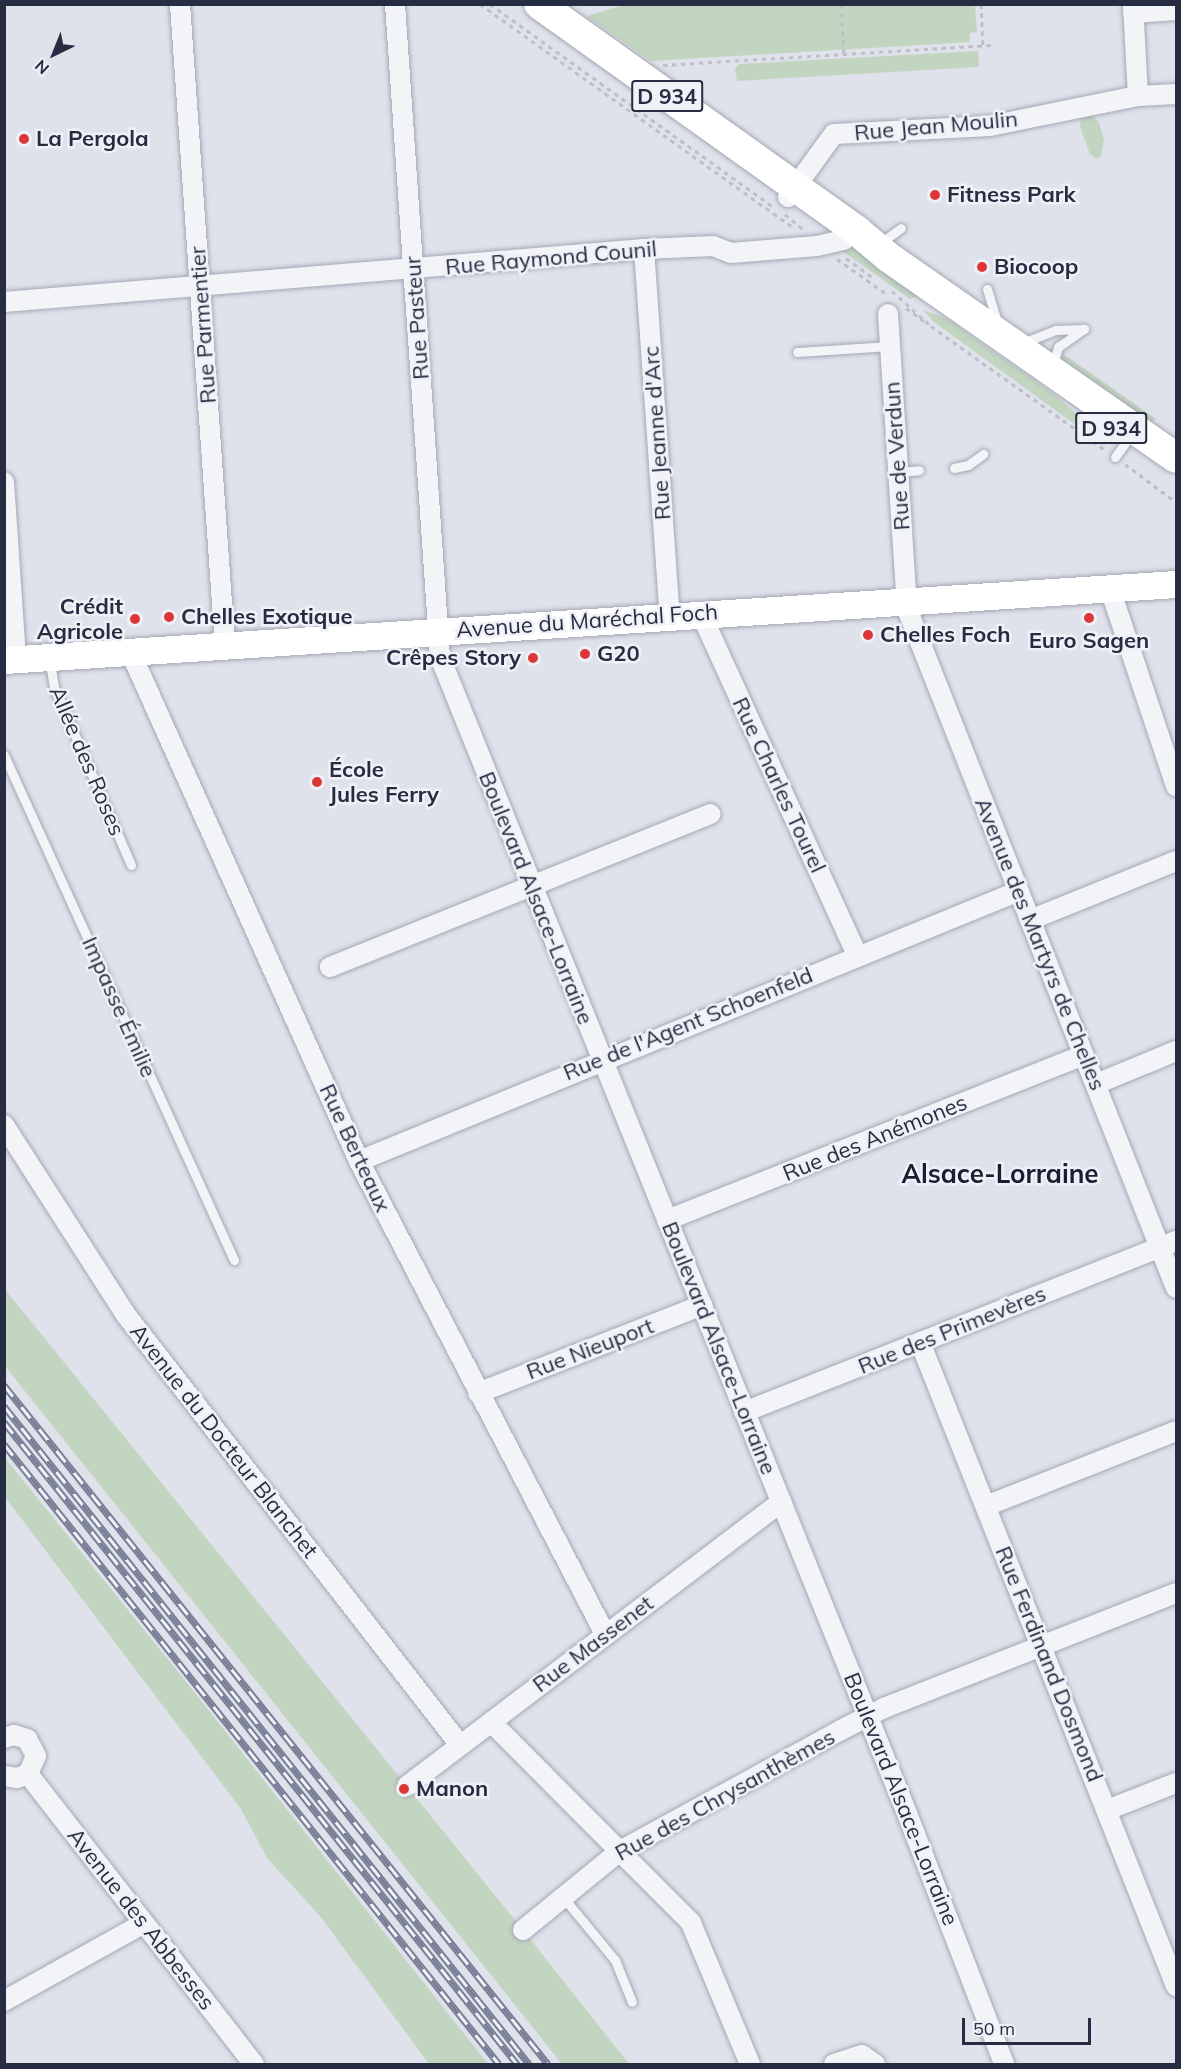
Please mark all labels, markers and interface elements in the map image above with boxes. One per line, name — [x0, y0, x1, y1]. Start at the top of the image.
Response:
north arrow — [24, 24, 84, 84]
text: N — [30, 56, 53, 79]
road number: D 934 — [631, 78, 703, 114]
street label: Rue Jean Moulin — [853, 106, 1019, 146]
place label: La Pergola — [36, 126, 149, 152]
marker: La Pergola — [17, 132, 31, 146]
place label: Fitness Park — [947, 182, 1076, 208]
marker: Fitness Park — [928, 188, 942, 202]
street label: Rue Raymond Counil — [444, 236, 658, 280]
street label: Rue Parmentier — [184, 245, 222, 405]
place label: Biocoop — [994, 254, 1079, 280]
street label: Rue Pasteur — [400, 255, 434, 381]
marker: Biocoop — [975, 260, 989, 274]
street label: Rue Jeanne d'Arc — [638, 345, 676, 521]
street label: Rue de Verdun — [879, 381, 915, 531]
road number: D 934 — [1075, 410, 1147, 446]
place label: Crédit Agricole — [37, 593, 123, 644]
street label: Avenue du Maréchal Foch — [455, 599, 719, 643]
place label: Chelles Exotique — [181, 604, 353, 630]
marker: Chelles Exotique — [162, 610, 176, 624]
marker: Euro Sagen — [1082, 611, 1096, 625]
marker: Crédit Agricole — [128, 612, 142, 626]
place label: Chelles Foch — [880, 622, 1011, 648]
marker: Chelles Foch — [861, 628, 875, 642]
place label: Euro Sagen — [1029, 628, 1149, 654]
place label: G20 — [597, 641, 640, 667]
place label: Crêpes Story — [386, 645, 521, 671]
marker: G20 — [578, 647, 592, 661]
marker: Crêpes Story — [526, 651, 540, 665]
street label: Allée des Roses — [44, 682, 130, 840]
street label: Rue Charles Tourel — [727, 693, 831, 877]
place label: École Jules Ferry — [329, 756, 439, 807]
street label: Boulevard Alsace-Lorraine — [473, 768, 599, 1028]
marker: École Jules Ferry — [310, 775, 324, 789]
street label: Avenue des Martyrs de Chelles — [969, 794, 1111, 1094]
street label: Impasse Émilie — [76, 933, 162, 1081]
street label: Rue de l'Agent Schoenfeld — [559, 962, 817, 1086]
street label: Rue Berteaux — [314, 1080, 396, 1216]
street label: Rue des Anémones — [779, 1089, 971, 1187]
district label: Alsace-Lorraine — [901, 1158, 1099, 1190]
street label: Boulevard Alsace-Lorraine — [656, 1218, 782, 1478]
street label: Rue des Primevères — [854, 1280, 1050, 1380]
street label: Rue Nieuport — [523, 1313, 657, 1385]
street label: Avenue du Docteur Blanchet — [124, 1319, 324, 1563]
street label: Rue Ferdinand Dosmond — [990, 1542, 1108, 1786]
street label: Rue Massenet — [528, 1590, 658, 1698]
street label: Boulevard Alsace-Lorraine — [838, 1669, 964, 1929]
street label: Rue des Chrysanthèmes — [610, 1724, 840, 1866]
place label: Manon — [416, 1776, 488, 1802]
marker: Manon — [397, 1782, 411, 1796]
street label: Avenue des Abbesses — [62, 1823, 220, 2015]
scale bar — [965, 2006, 1094, 2044]
text: 50 m — [973, 2017, 1015, 2040]

